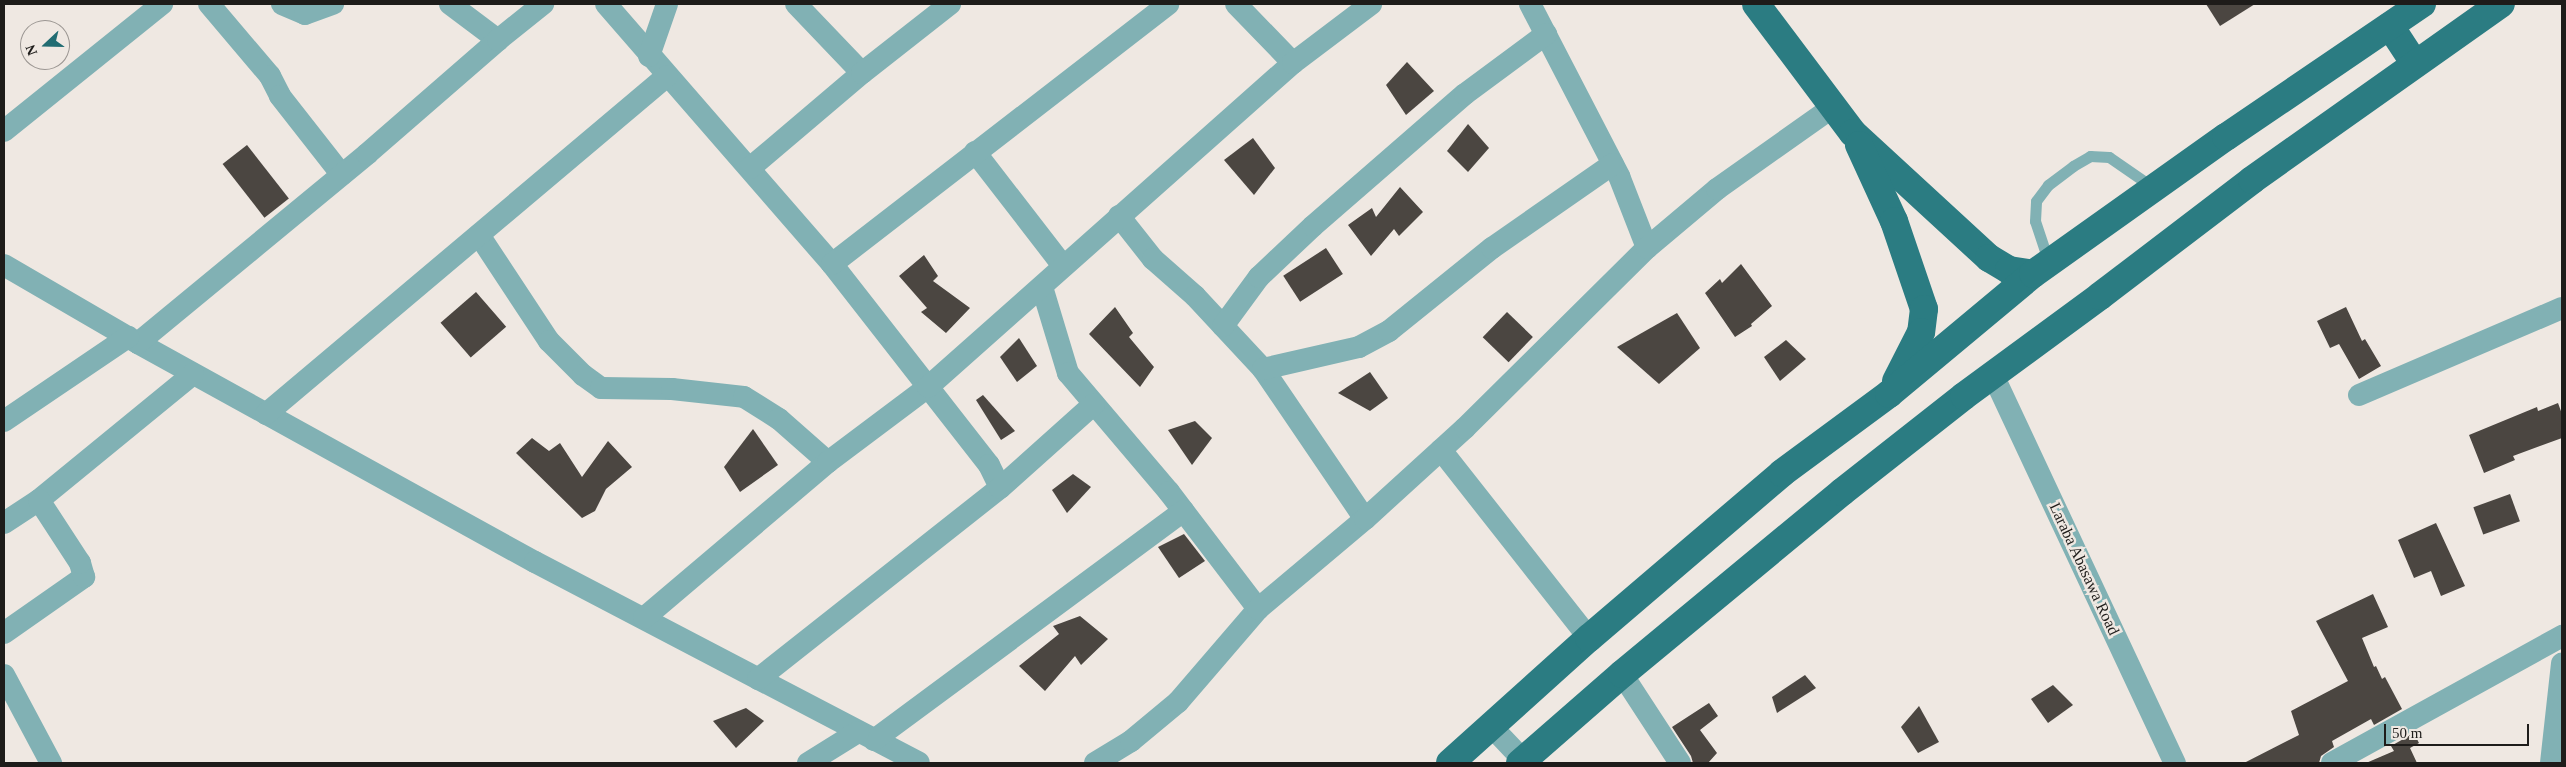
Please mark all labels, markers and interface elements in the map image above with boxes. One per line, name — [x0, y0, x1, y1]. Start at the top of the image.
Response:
north arrow — [20, 20, 70, 70]
text: N — [23, 43, 40, 58]
street label: Laraba Abasawa Road — [2045, 499, 2123, 639]
scale bar — [2386, 714, 2531, 746]
text: 50 m — [2392, 725, 2422, 741]

